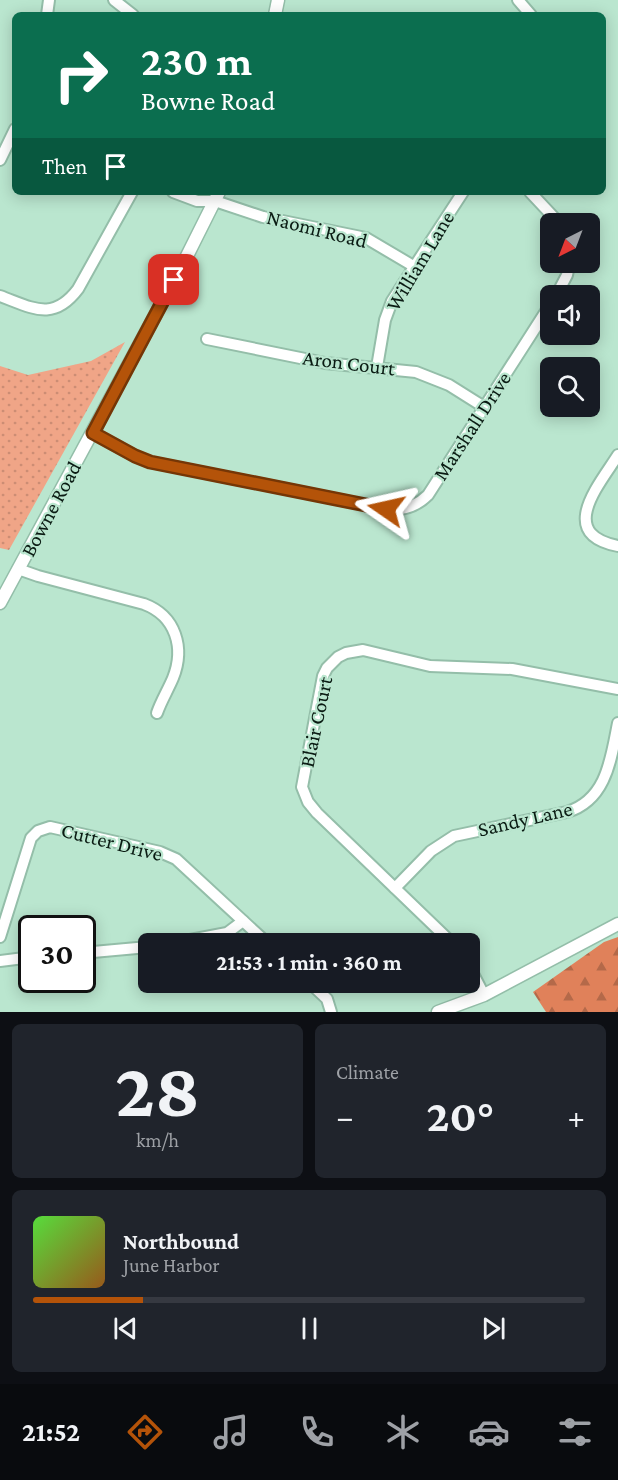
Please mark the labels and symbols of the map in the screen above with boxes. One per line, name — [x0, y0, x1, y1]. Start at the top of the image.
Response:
street label: Naomi Road — [264, 205, 370, 253]
street label: William Lane — [381, 207, 459, 315]
north arrow — [540, 213, 600, 273]
pin — [148, 254, 199, 305]
street label: Aron Court — [301, 345, 398, 381]
street label: Marshall Drive — [428, 367, 516, 485]
street label: Bowne Road — [16, 457, 86, 561]
position arrow — [354, 477, 418, 541]
street label: Blair Court — [295, 674, 338, 769]
street label: Sandy Lane — [475, 796, 575, 842]
street label: Cutter Drive — [59, 818, 165, 866]
speed limit sign: 30 — [18, 915, 96, 993]

